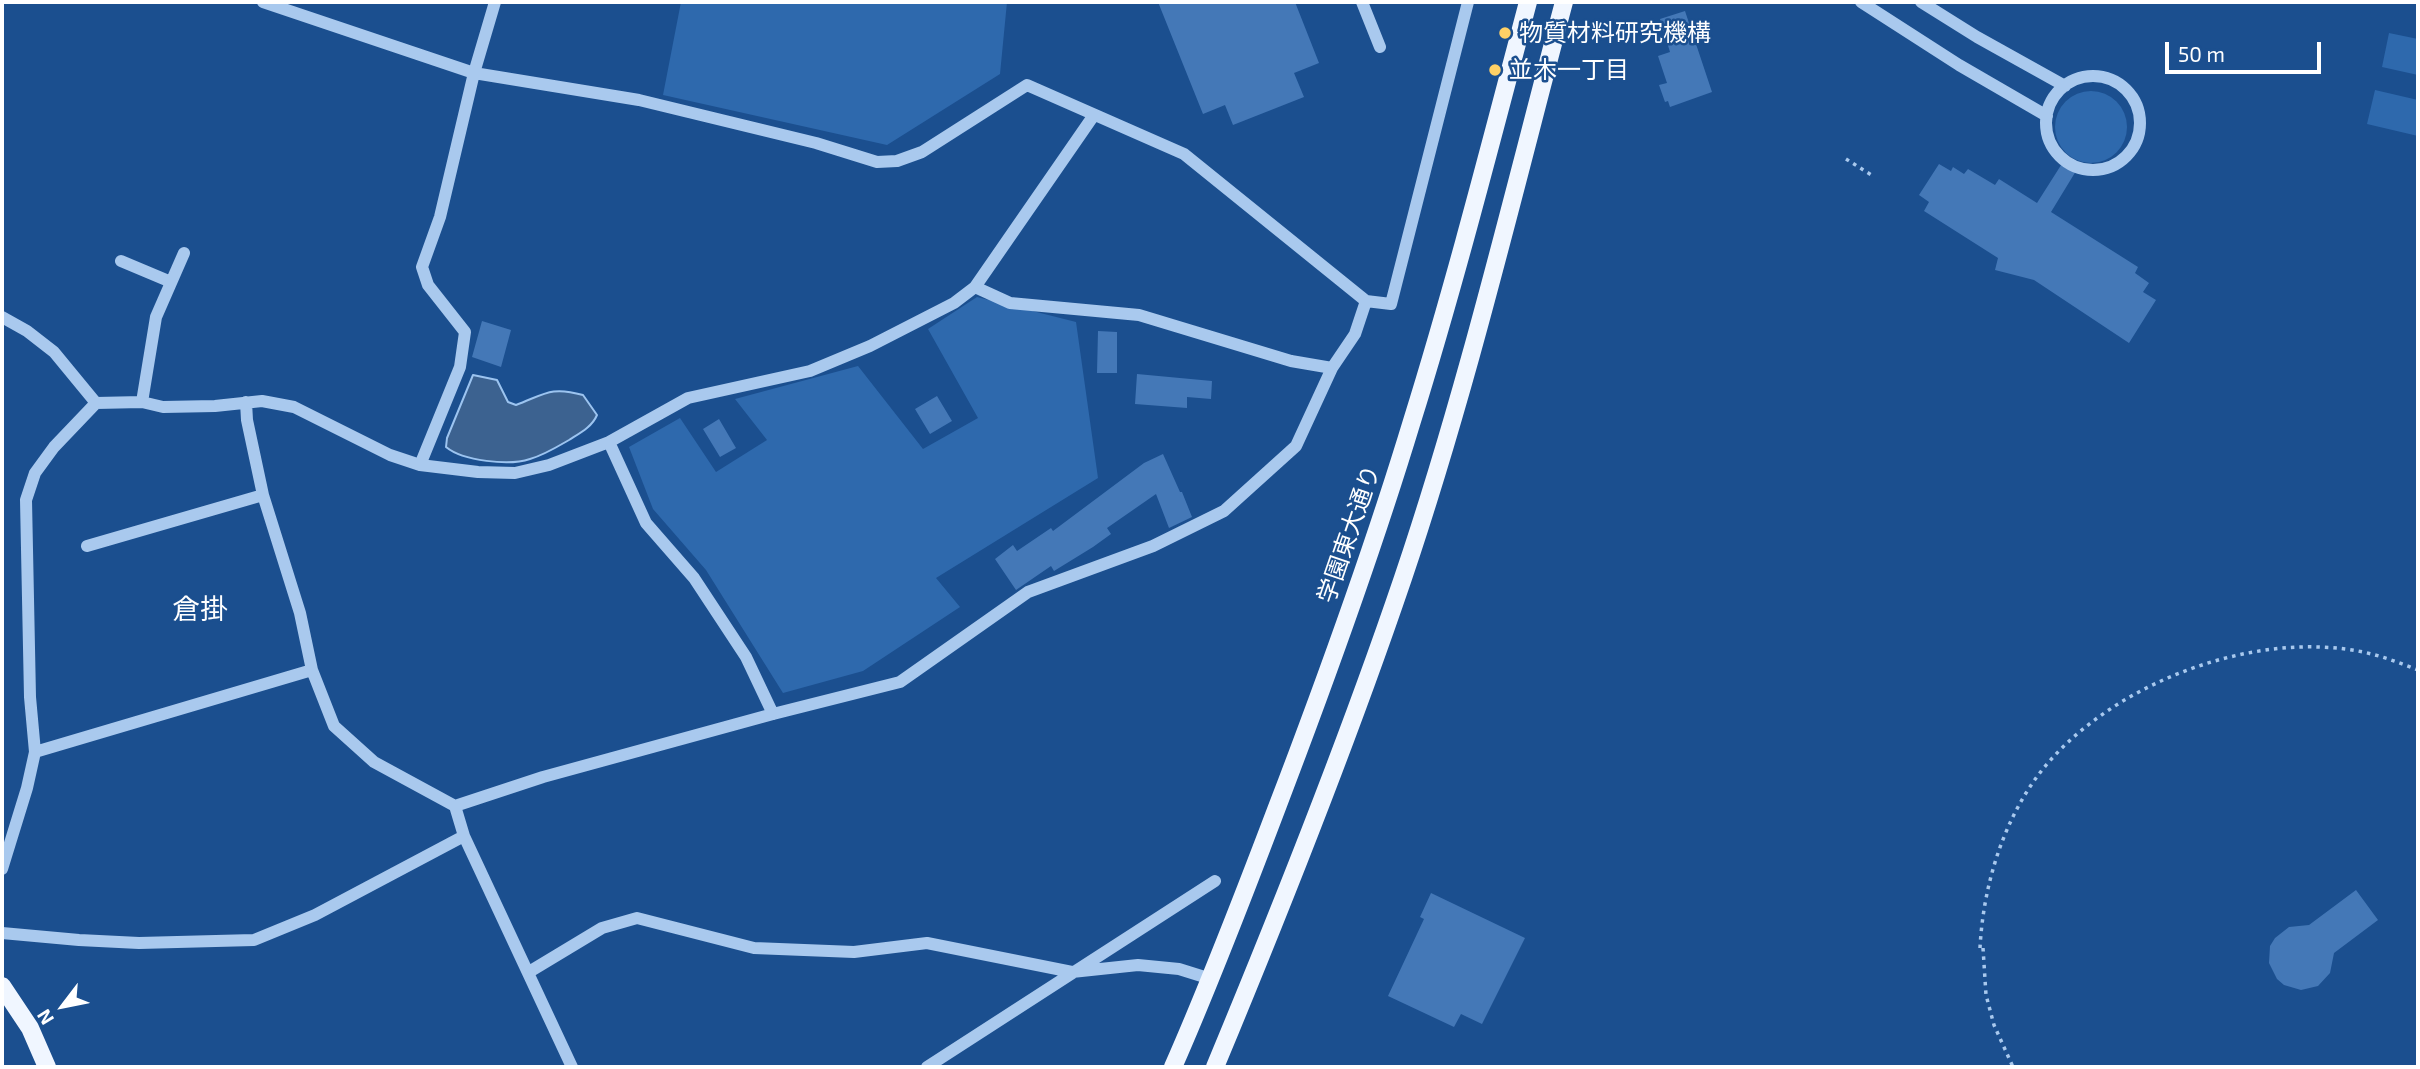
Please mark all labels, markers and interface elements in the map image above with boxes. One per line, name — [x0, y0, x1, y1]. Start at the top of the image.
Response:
place label: 物質材料研究機構 — [1519, 19, 1711, 47]
marker: 物質材料研究機構 — [1497, 25, 1513, 41]
scale bar — [2168, 28, 2324, 72]
text: 50 m — [2178, 41, 2225, 66]
place label: 並木一丁目 — [1509, 56, 1629, 84]
marker: 並木一丁目 — [1487, 62, 1503, 78]
street label: 学園東大通り — [1312, 461, 1386, 607]
district label: 倉掛 — [172, 593, 228, 627]
north arrow — [28, 971, 98, 1041]
text: N — [31, 1005, 58, 1029]

